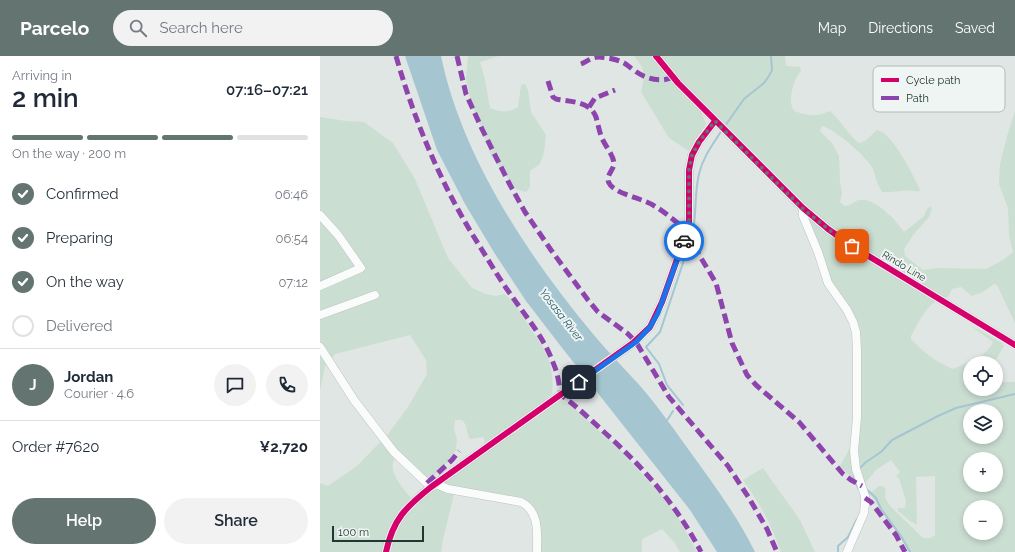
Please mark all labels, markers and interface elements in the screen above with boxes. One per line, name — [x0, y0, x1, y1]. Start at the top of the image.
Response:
search box — [113, 10, 393, 46]
text: Parcelo — [20, 17, 89, 39]
icon: search — [127, 17, 149, 39]
text: Search here — [159, 19, 243, 37]
text: Map — [818, 20, 846, 36]
text: Directions — [868, 20, 933, 36]
text: Saved — [955, 20, 995, 36]
legend — [873, 66, 1005, 112]
text: Arriving in — [12, 68, 72, 83]
text: Cycle path — [906, 74, 960, 87]
text: 07:16–07:21 — [226, 81, 308, 99]
text: 2 min — [12, 83, 79, 113]
text: Path — [906, 92, 929, 105]
text: On the way · 200 m — [12, 146, 126, 161]
icon: check — [12, 183, 34, 205]
text: Confirmed — [46, 185, 119, 203]
text: 06:46 — [275, 187, 308, 202]
courier — [664, 221, 704, 261]
icon: check — [12, 227, 34, 249]
text: Preparing — [46, 229, 113, 247]
pin — [835, 229, 869, 263]
icon: car — [673, 230, 695, 252]
text: 06:54 — [276, 231, 308, 246]
icon: bag — [841, 235, 863, 257]
street label: Rindo Line — [880, 249, 928, 283]
icon: check — [12, 271, 34, 293]
text: On the way — [46, 273, 124, 291]
text: 07:12 — [278, 275, 308, 290]
water label: Yosasa River — [537, 286, 586, 345]
text: Delivered — [46, 317, 113, 335]
map controls — [963, 356, 1003, 540]
button: locate — [963, 356, 1003, 396]
button: chat — [214, 364, 256, 406]
button: phone — [266, 364, 308, 406]
pin — [562, 365, 596, 399]
text: Jordan — [64, 368, 113, 386]
icon: home — [568, 371, 590, 393]
text: J — [29, 376, 37, 394]
text: Courier · 4.6 — [64, 386, 134, 401]
button: layers — [963, 404, 1003, 444]
text: Order #7620 — [12, 438, 99, 456]
text: ¥2,720 — [260, 438, 308, 456]
button: + — [963, 452, 1003, 492]
button: Help — [12, 498, 156, 544]
button: Share — [164, 498, 308, 544]
button: − — [963, 500, 1003, 540]
scale bar — [332, 524, 424, 543]
text: 100 m — [338, 526, 369, 539]

